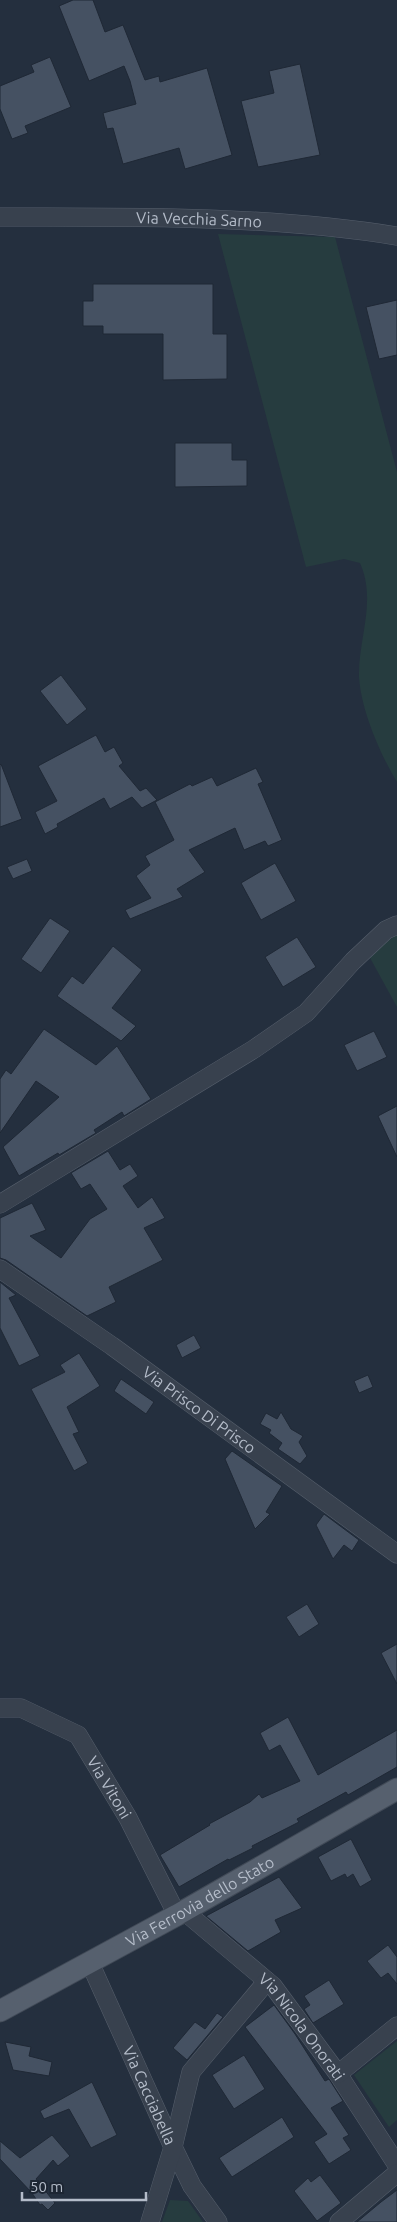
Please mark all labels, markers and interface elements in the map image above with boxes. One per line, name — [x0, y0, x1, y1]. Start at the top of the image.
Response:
street label: Via Vecchia Sarno — [136, 208, 262, 230]
street label: Via Prisco Di Prisco — [139, 1362, 259, 1457]
street label: Via Vitoni — [84, 1753, 135, 1822]
street label: Via Ferrovia dello Stato — [123, 1852, 277, 1950]
street label: Via Nicola Onorati — [255, 1969, 348, 2083]
street label: Via Cacciabella — [120, 2043, 180, 2147]
scale bar — [22, 2170, 146, 2202]
text: 50 m — [30, 2178, 63, 2195]

